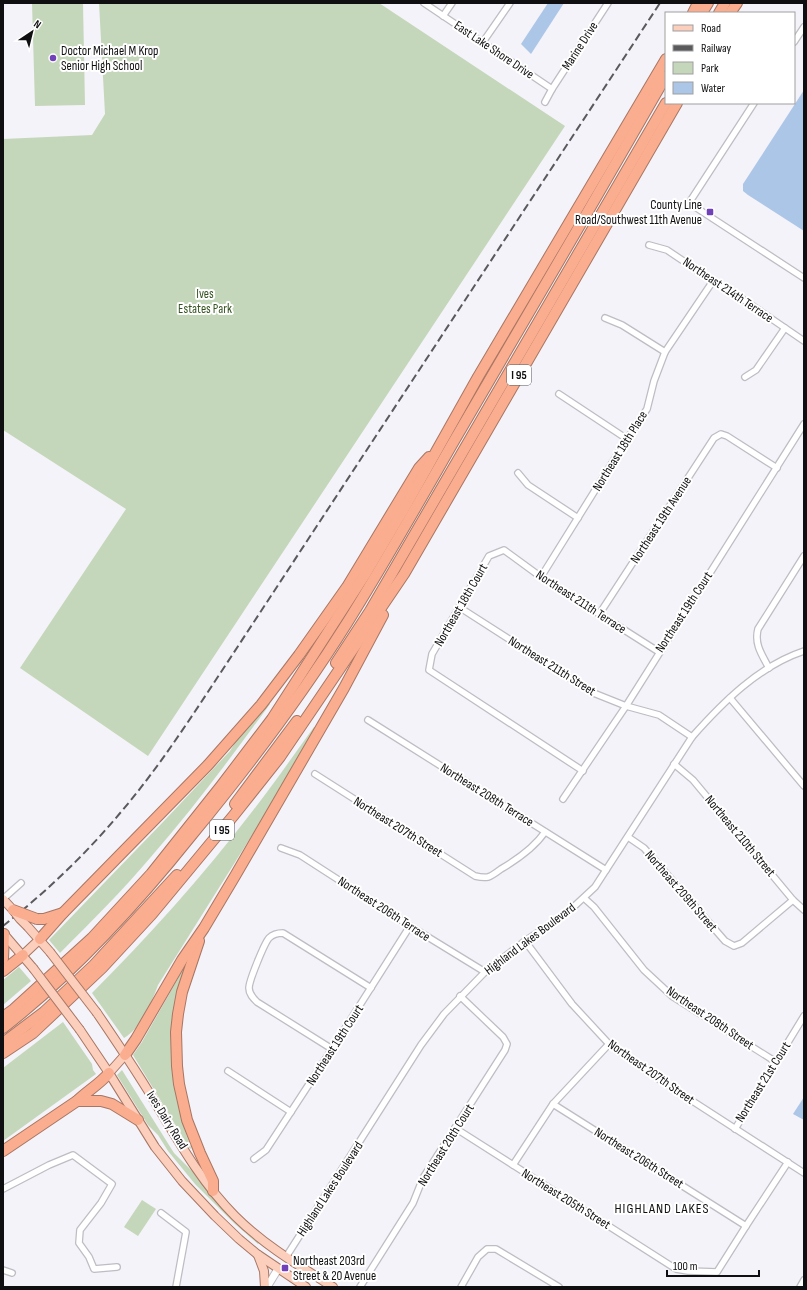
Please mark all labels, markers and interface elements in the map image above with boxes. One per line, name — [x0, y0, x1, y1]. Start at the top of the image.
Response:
north arrow — [12, 12, 52, 52]
legend — [665, 12, 795, 104]
text: N — [31, 17, 44, 31]
street label: East Lake Shore Drive — [451, 17, 537, 83]
street label: Marine Drive — [558, 19, 602, 73]
text: Road — [701, 21, 721, 36]
text: Railway — [701, 41, 732, 56]
place label: Doctor Michael M Krop Senior High School — [61, 43, 159, 74]
marker: Doctor Michael M Krop Senior High School — [48, 53, 58, 63]
text: Park — [701, 61, 719, 76]
text: Water — [701, 81, 725, 96]
place label: County Line Road/Southwest 11th Avenue — [575, 197, 702, 228]
marker: County Line Road/Southwest 11th Avenue — [705, 207, 715, 217]
street label: Northeast 214th Terrace — [680, 254, 776, 326]
park label: Ives Estates Park — [178, 286, 232, 317]
road number: I 95 — [507, 365, 531, 385]
street label: Northeast 18th Place — [589, 408, 651, 494]
street label: Northeast 19th Avenue — [627, 474, 695, 566]
street label: Northeast 18th Court — [431, 561, 491, 649]
street label: Northeast 211th Terrace — [533, 567, 629, 637]
street label: Northeast 19th Court — [652, 569, 716, 655]
street label: Northeast 211th Street — [505, 633, 599, 699]
street label: Northeast 208th Terrace — [437, 760, 537, 830]
street label: Northeast 210th Street — [701, 792, 779, 880]
street label: Northeast 207th Street — [351, 793, 445, 861]
road number: I 95 — [210, 820, 234, 840]
street label: Northeast 209th Street — [641, 847, 721, 935]
street label: Northeast 206th Terrace — [335, 873, 433, 945]
street label: Highland Lakes Boulevard — [481, 900, 579, 978]
street label: Northeast 208th Street — [663, 983, 757, 1053]
street label: Northeast 19th Court — [303, 1002, 367, 1088]
street label: Northeast 207th Street — [605, 1036, 697, 1108]
street label: Northeast 21st Court — [732, 1039, 794, 1125]
street label: Ives Dairy Road — [143, 1088, 191, 1152]
street label: Northeast 20th Court — [414, 1101, 478, 1189]
street label: Northeast 206th Street — [591, 1124, 687, 1192]
street label: Highland Lakes Boulevard — [293, 1139, 367, 1239]
street label: Northeast 205th Street — [519, 1165, 613, 1233]
district label: HIGHLAND LAKES — [615, 1200, 709, 1217]
scale bar — [667, 1252, 759, 1278]
place label: Northeast 203rd Street & 20 Avenue — [293, 1253, 376, 1284]
text: 100 m — [673, 1259, 698, 1274]
marker: Northeast 203rd Street & 20 Avenue — [280, 1263, 290, 1273]

